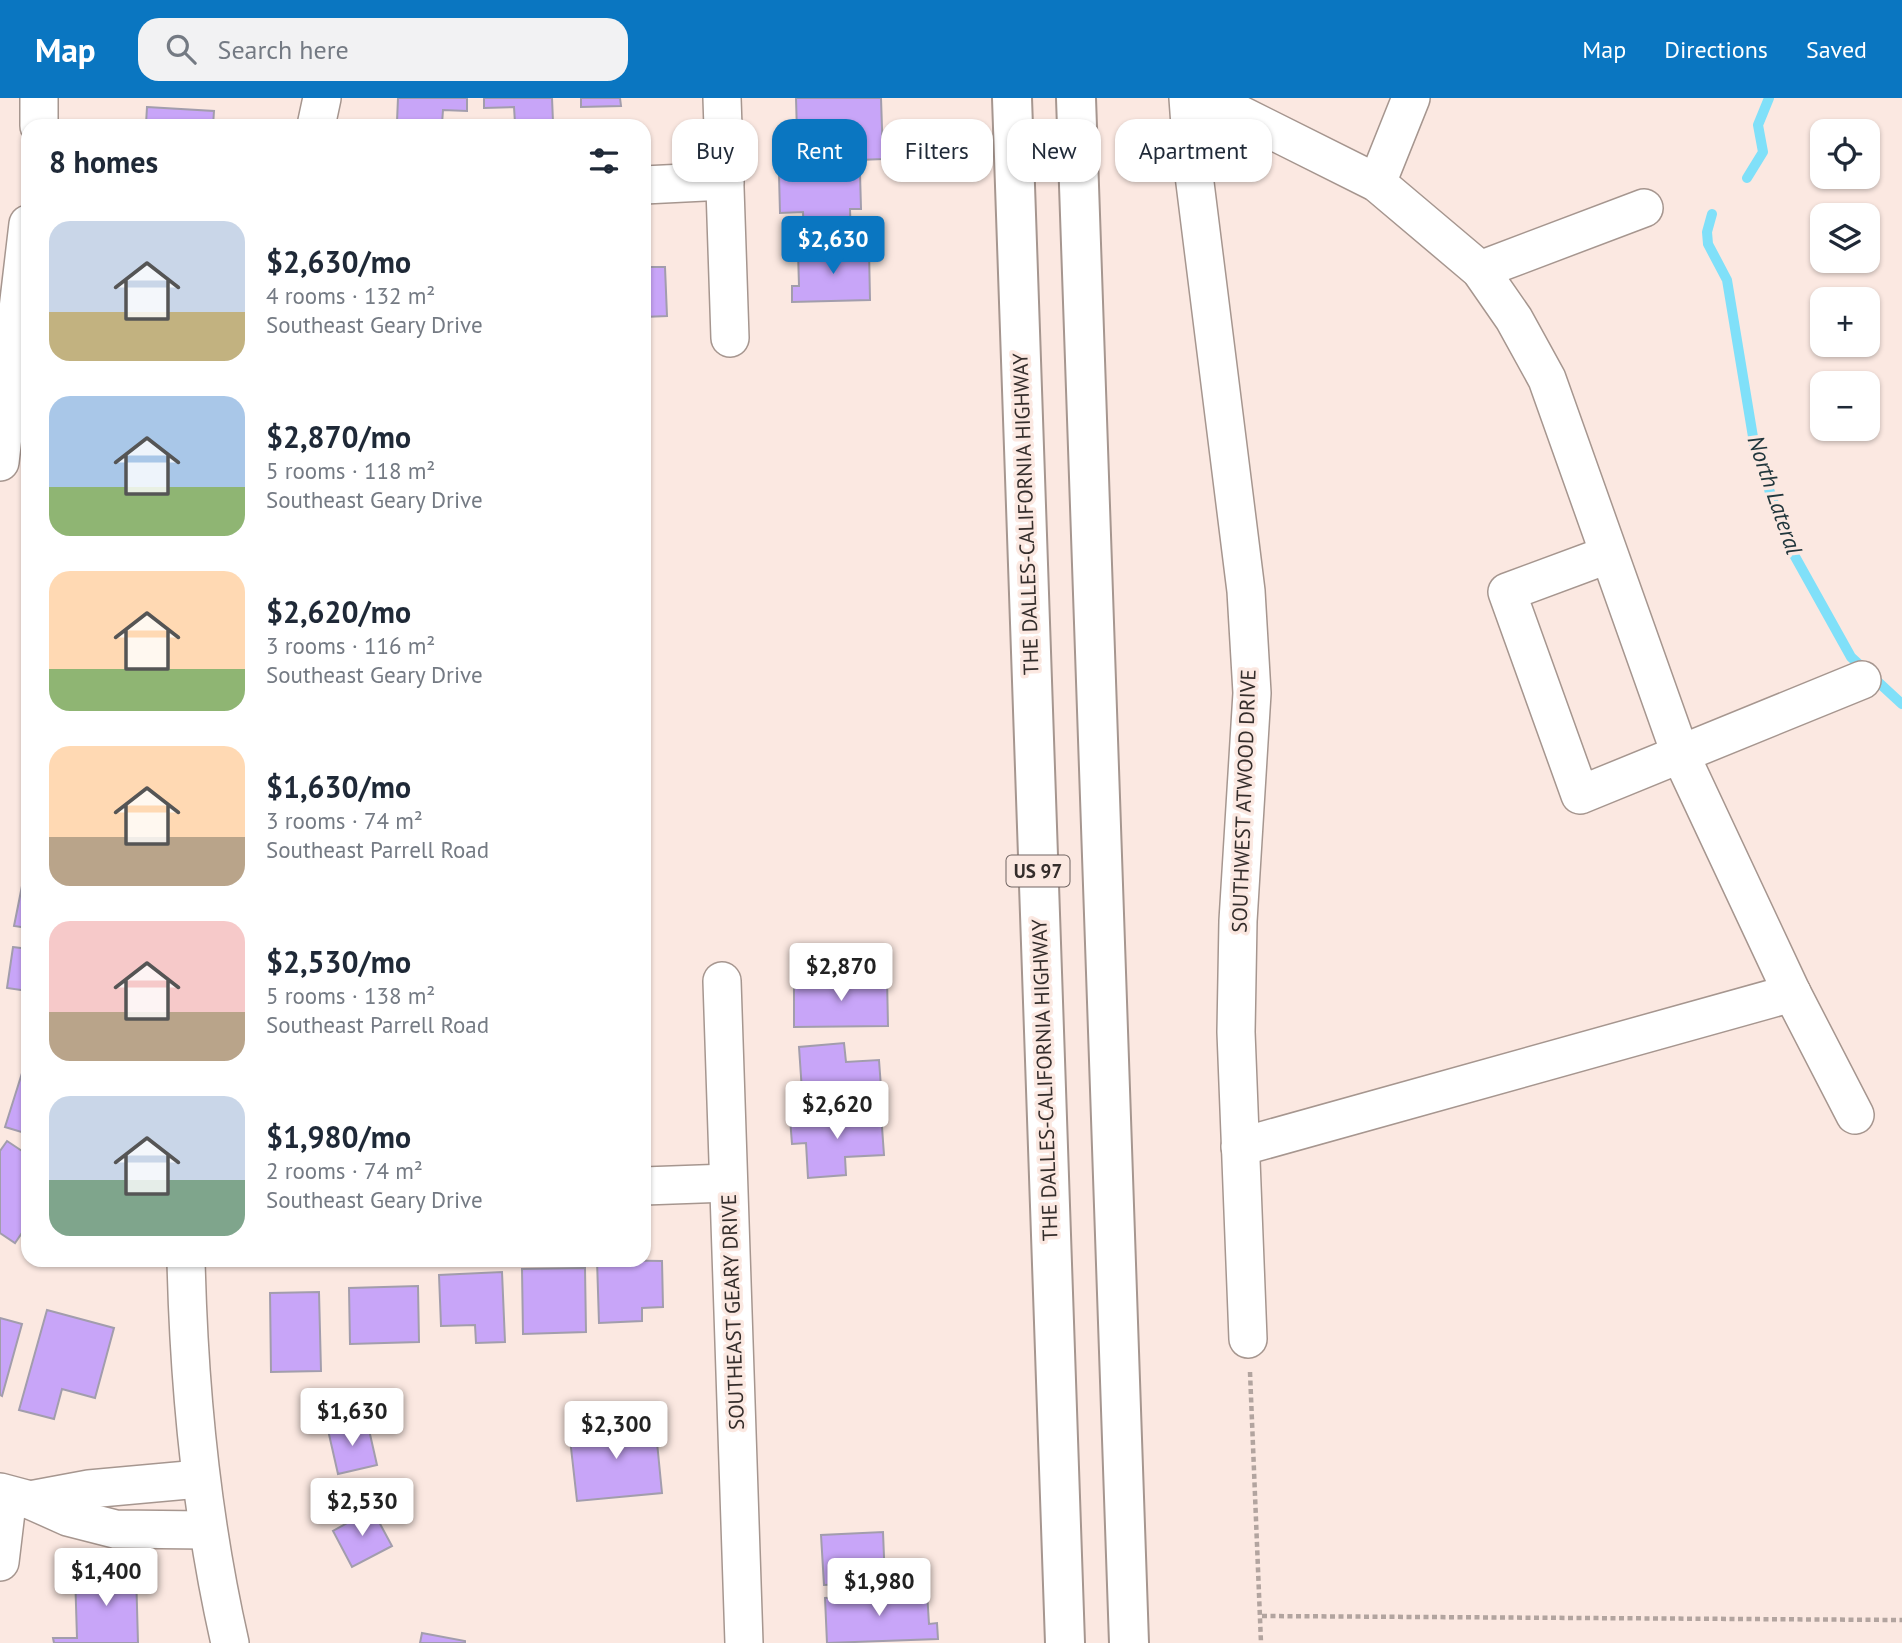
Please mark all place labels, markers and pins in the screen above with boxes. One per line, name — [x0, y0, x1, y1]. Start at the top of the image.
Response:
pin: $2,630 — [776, 216, 890, 276]
pin: $2,870 — [784, 944, 898, 1003]
pin: $2,620 — [780, 1082, 894, 1141]
pin: $1,630 — [295, 1388, 409, 1448]
pin: $2,300 — [559, 1402, 673, 1461]
pin: $2,530 — [305, 1478, 419, 1538]
pin: $1,400 — [49, 1548, 163, 1608]
pin: $1,980 — [822, 1558, 936, 1618]

